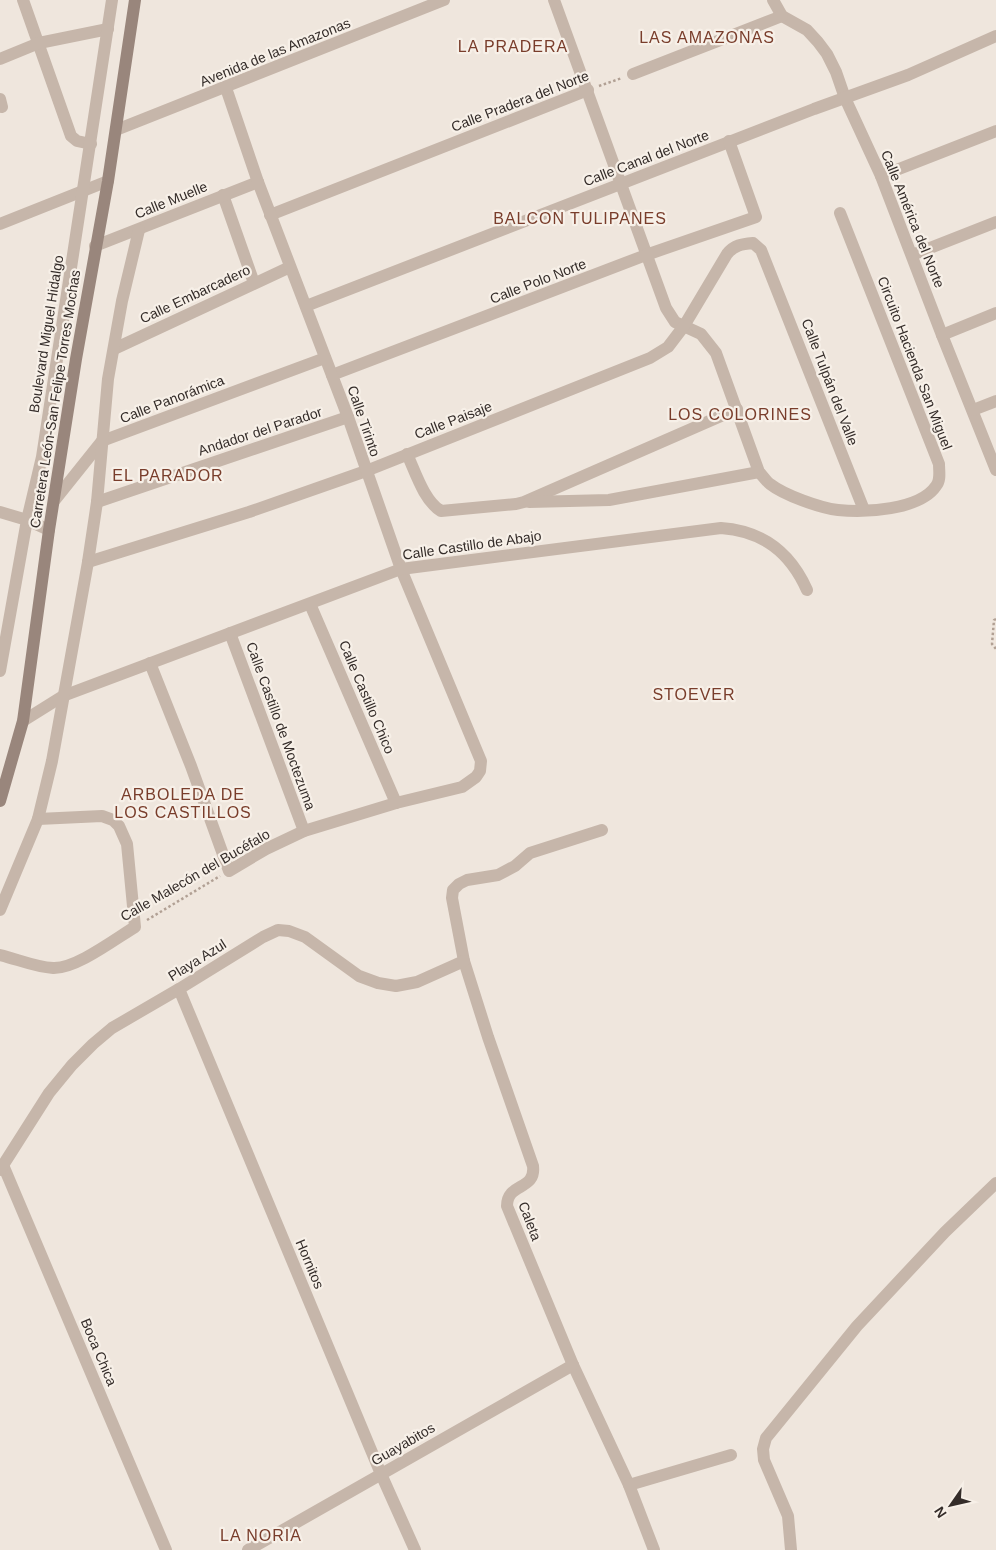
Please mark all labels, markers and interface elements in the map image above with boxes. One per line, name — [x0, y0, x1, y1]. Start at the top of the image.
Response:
street label: Avenida de las Amazonas — [197, 14, 353, 90]
district label: LAS AMAZONAS — [639, 29, 775, 46]
district label: LA PRADERA — [458, 38, 568, 55]
street label: Calle Pradera del Norte — [449, 67, 591, 135]
street label: Calle Canal del Norte — [581, 127, 711, 189]
street label: Calle América del Norte — [878, 148, 948, 290]
street label: Calle Muelle — [132, 178, 210, 222]
district label: BALCON TULIPANES — [493, 210, 667, 227]
street label: Boulevard Miguel Hidalgo — [26, 254, 66, 414]
street label: Calle Polo Norte — [488, 255, 589, 307]
street label: Calle Embarcadero — [137, 261, 253, 327]
street label: Carretera León-San Felipe Torres Mochas — [27, 269, 83, 529]
street label: Circuito Hacienda San Miguel — [874, 274, 956, 452]
street label: Calle Tulpán del Valle — [798, 316, 862, 448]
street label: Calle Panorámica — [118, 372, 227, 426]
street label: Calle Tirinto — [344, 383, 384, 459]
street label: Calle Paisaje — [412, 398, 494, 442]
street label: Andador del Parador — [196, 403, 324, 459]
district label: LOS COLORINES — [668, 406, 812, 423]
district label: EL PARADOR — [112, 467, 224, 484]
street label: Calle Castillo de Abajo — [402, 527, 543, 563]
street label: Calle Castillo Chico — [336, 638, 398, 756]
street label: Calle Castillo de Moctezuma — [243, 640, 319, 812]
district label: STOEVER — [652, 686, 736, 703]
district label: ARBOLEDA DE LOS CASTILLOS — [114, 786, 252, 821]
street label: Calle Malecón del Bucéfalo — [118, 826, 273, 924]
street label: Playa Azul — [165, 936, 229, 984]
street label: Caleta — [515, 1199, 545, 1243]
street label: Hornitos — [292, 1237, 328, 1291]
street label: Boca Chica — [78, 1316, 120, 1388]
street label: Guayabitos — [368, 1419, 438, 1469]
north arrow — [926, 1480, 976, 1530]
text: N — [931, 1504, 950, 1521]
district label: LA NORIA — [220, 1527, 302, 1544]

